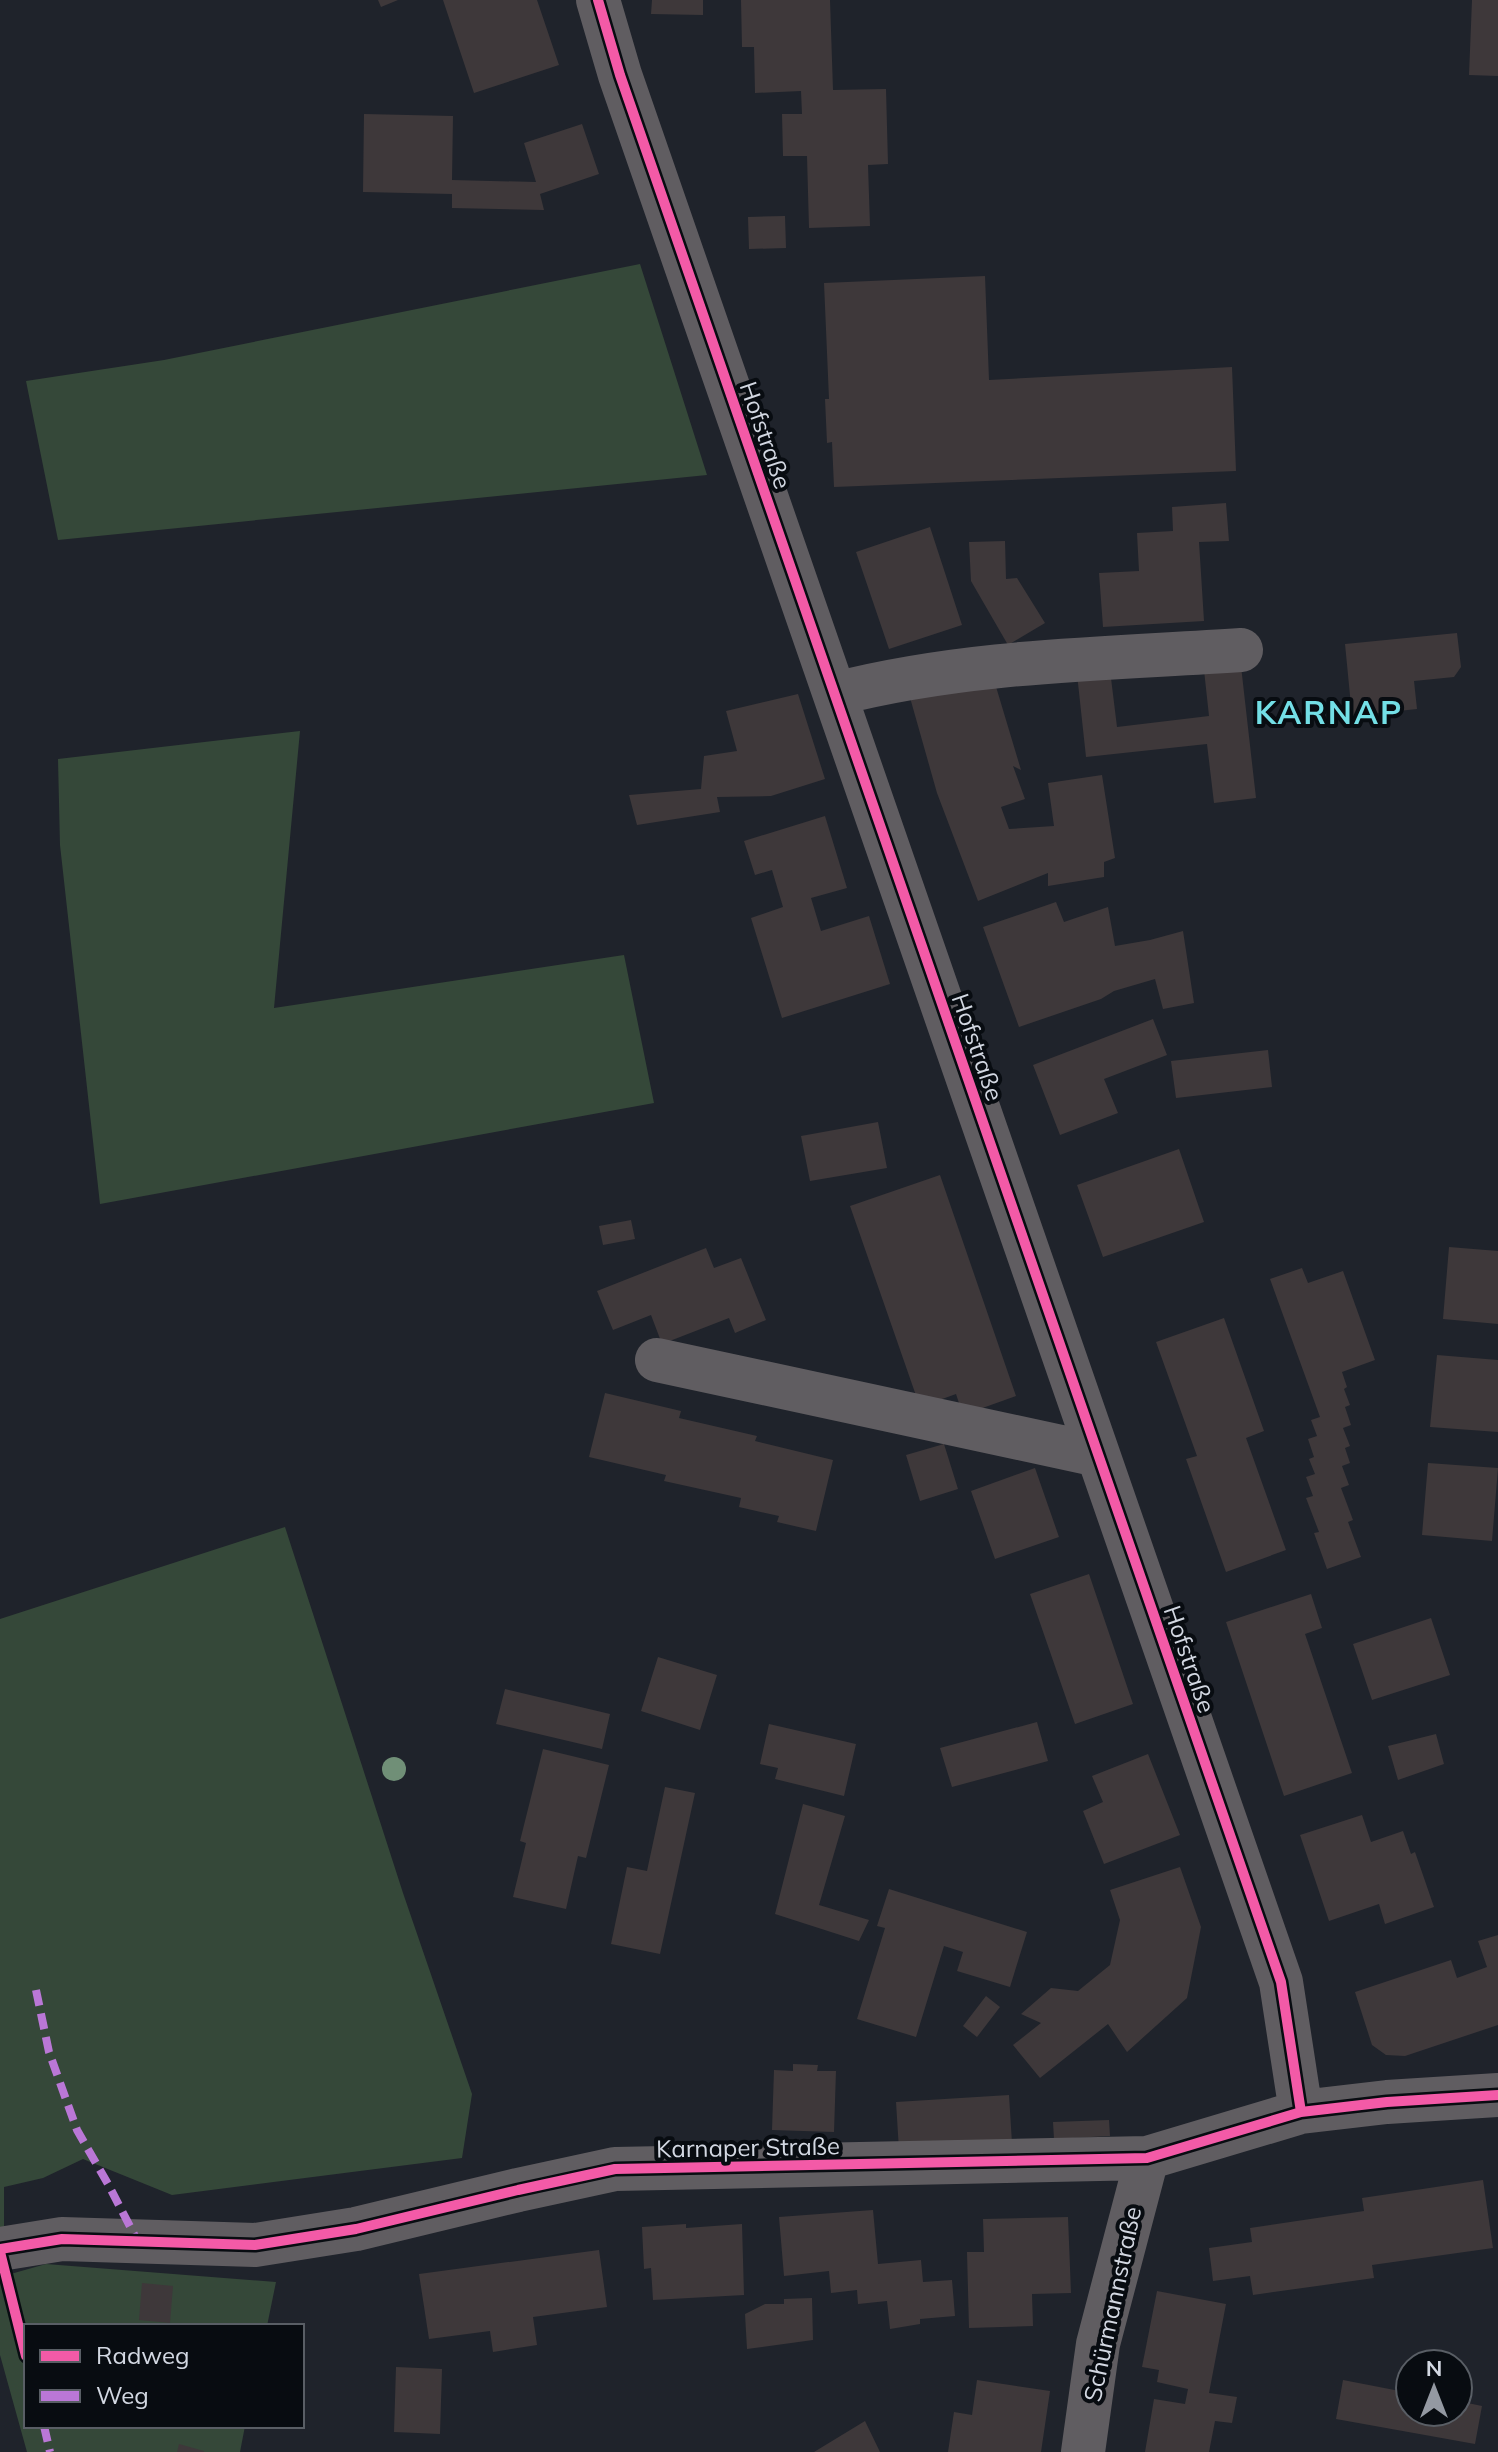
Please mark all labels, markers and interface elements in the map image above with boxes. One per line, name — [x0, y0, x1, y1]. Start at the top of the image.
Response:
street label: Hofstraße — [734, 377, 798, 493]
district label: KARNAP — [1255, 692, 1403, 732]
street label: Hofstraße — [946, 989, 1010, 1105]
street label: Hofstraße — [1158, 1601, 1222, 1717]
street label: Karnaper Straße — [656, 2130, 840, 2164]
street label: Schürmannstraße — [1077, 2204, 1147, 2404]
legend — [24, 2324, 304, 2428]
text: Radweg — [96, 2340, 190, 2370]
north arrow — [1394, 2348, 1474, 2428]
text: N — [1426, 2354, 1442, 2382]
text: Weg — [96, 2380, 149, 2410]

